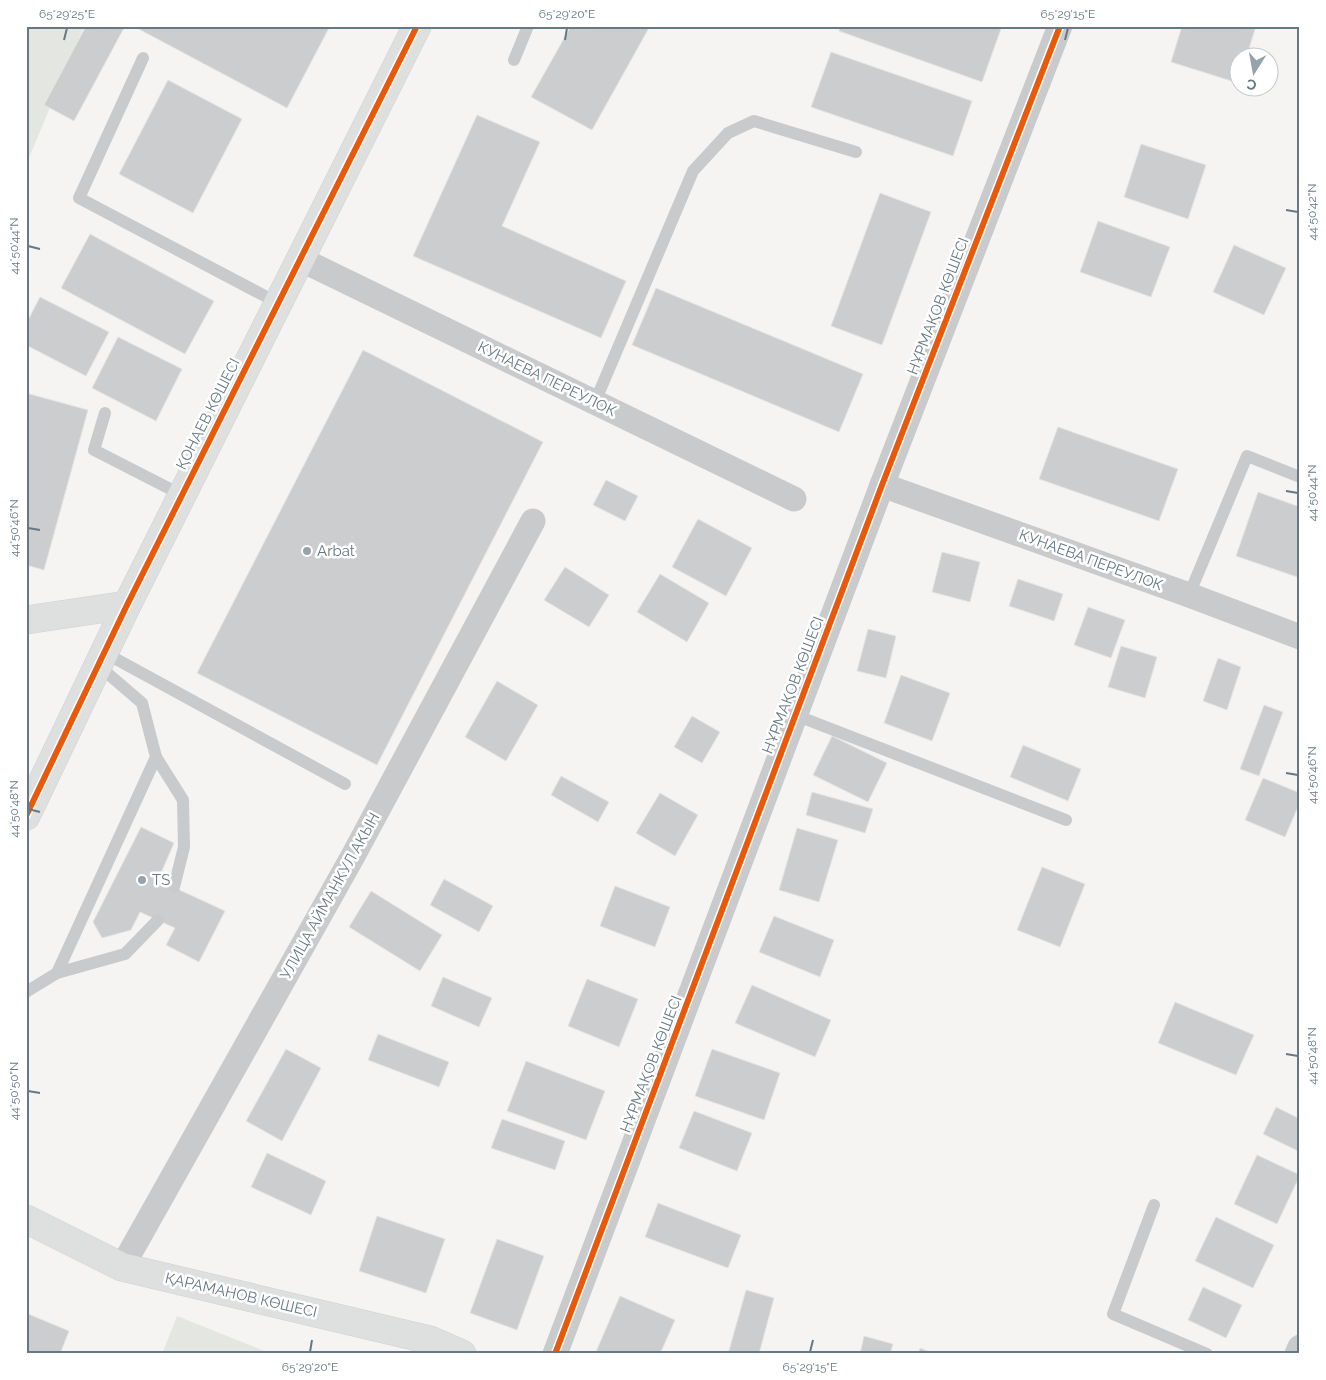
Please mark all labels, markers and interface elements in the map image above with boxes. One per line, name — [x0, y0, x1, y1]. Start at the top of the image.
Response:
text: 65°29'25"E — [39, 7, 95, 21]
text: 65°29'20"E — [539, 7, 595, 21]
text: 65°29'15"E — [1041, 7, 1095, 21]
north arrow — [1228, 48, 1278, 98]
text: С — [1245, 76, 1258, 94]
text: 44°50'42"N — [1305, 184, 1319, 240]
text: 44°50'44"N — [7, 217, 21, 275]
street label: НҰРМАҚОВ КӨШЕСІ — [904, 235, 972, 377]
street label: КУНАЕВА ПЕРЕУЛОК — [475, 338, 620, 421]
street label: ҚОНАЕВ КӨШЕСІ — [172, 355, 244, 473]
text: 44°50'44"N — [1305, 464, 1319, 522]
text: 44°50'46"N — [7, 499, 21, 557]
street label: КУНАЕВА ПЕРЕУЛОК — [1017, 526, 1166, 595]
place label: Arbat — [317, 542, 355, 560]
marker: Arbat — [301, 545, 313, 557]
street label: НҰРМАҚОВ КӨШЕСІ — [759, 614, 827, 756]
text: 44°50'46"N — [1305, 746, 1319, 804]
text: 44°50'48"N — [7, 780, 21, 838]
street label: УЛИЦА АЙМАНКУЛ АКЫН — [277, 809, 383, 983]
place label: TS — [152, 871, 170, 889]
marker: TS — [136, 874, 148, 886]
street label: НҰРМАҚОВ КӨШЕСІ — [617, 993, 685, 1135]
text: 44°50'48"N — [1305, 1027, 1319, 1085]
text: 44°50'50"N — [7, 1062, 21, 1120]
street label: ҚАРАМАНОВ КӨШЕСІ — [163, 1269, 319, 1321]
text: 65°29'20"E — [282, 1360, 338, 1374]
text: 65°29'15"E — [783, 1360, 837, 1374]

